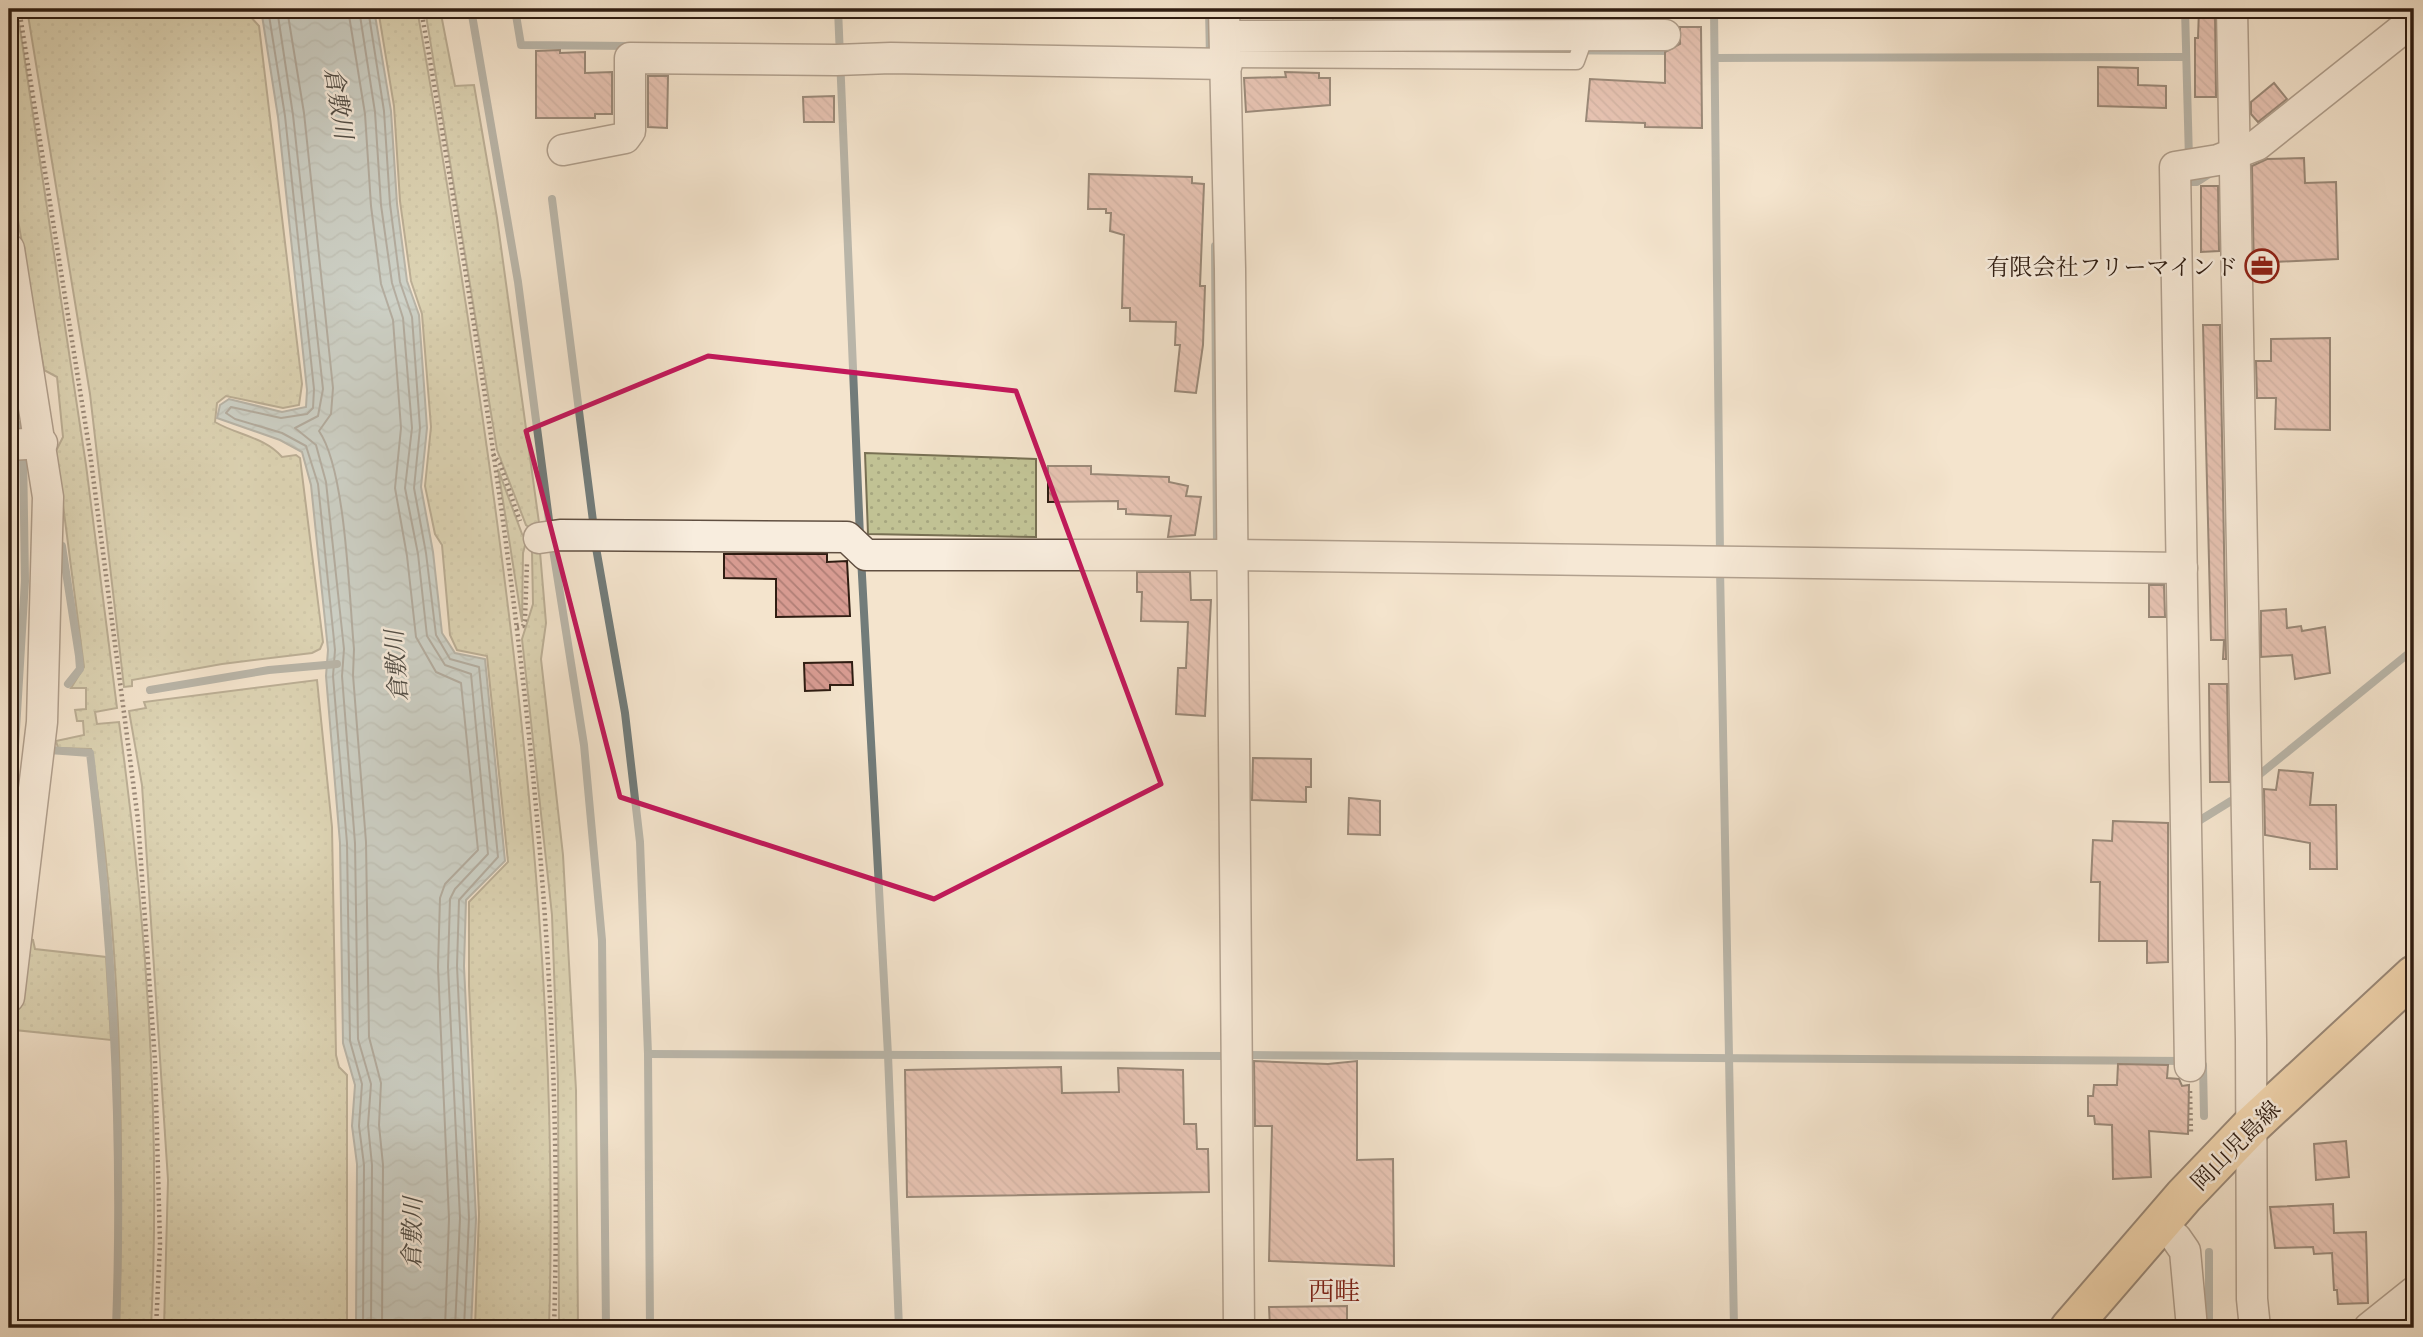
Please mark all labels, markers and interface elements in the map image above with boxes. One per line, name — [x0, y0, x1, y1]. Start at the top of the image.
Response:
water label: 倉敷川 — [316, 65, 362, 144]
office icon: 有限会社フリーマインド — [2243, 247, 2281, 285]
place label: 有限会社フリーマインド — [1986, 250, 2238, 283]
water label: 倉敷川 — [376, 626, 416, 703]
street label: 岡山児島線 — [2183, 1093, 2287, 1197]
water label: 倉敷川 — [394, 1194, 430, 1269]
district label: 西畦 — [1308, 1271, 1360, 1310]

